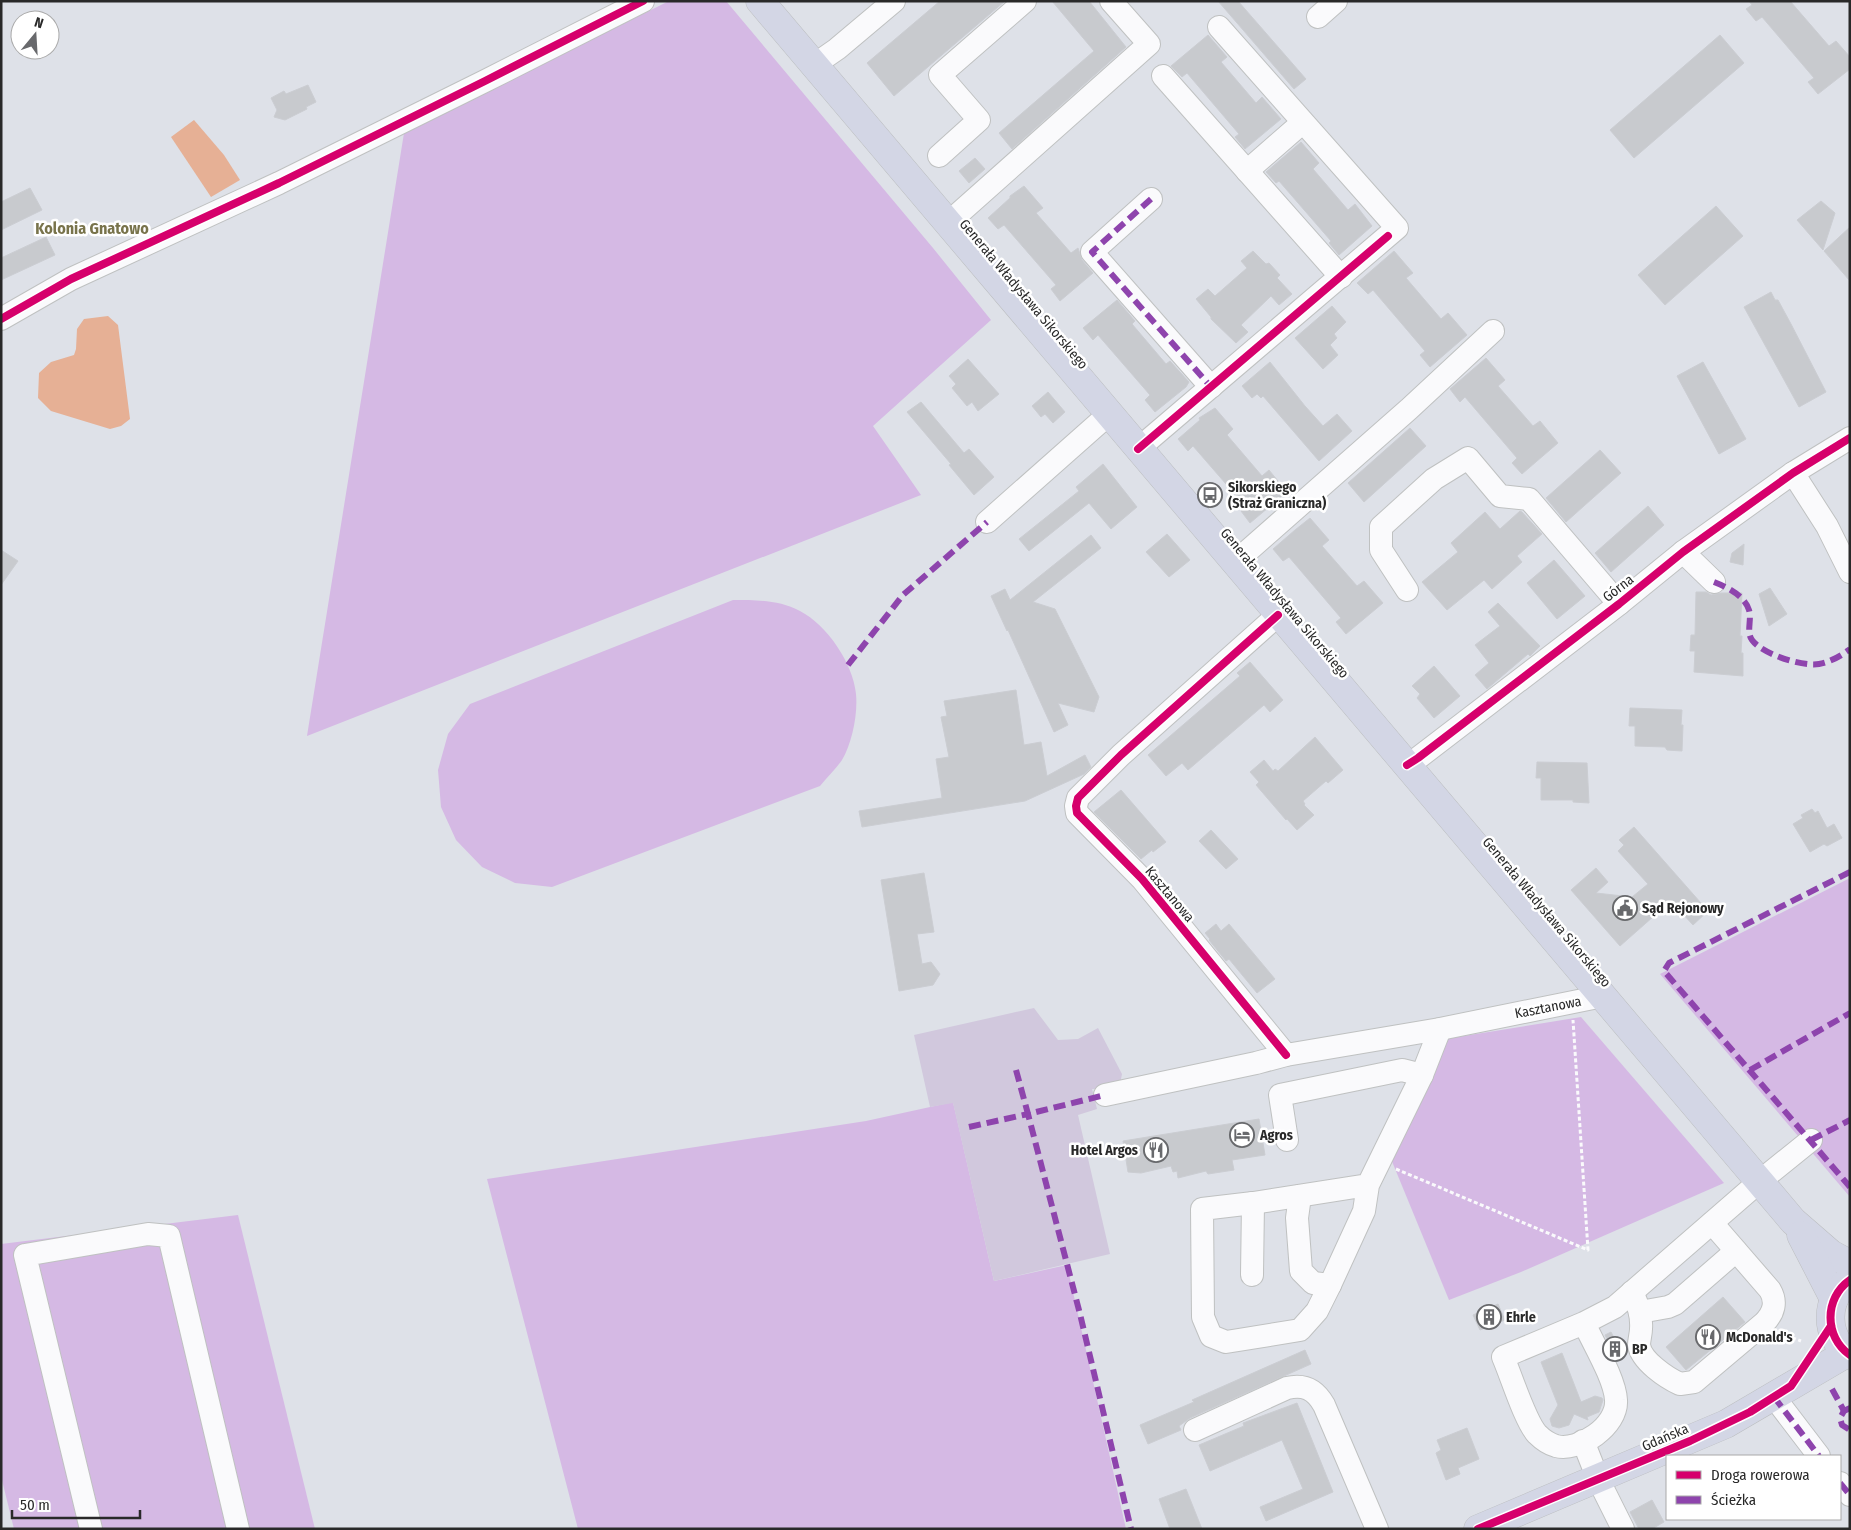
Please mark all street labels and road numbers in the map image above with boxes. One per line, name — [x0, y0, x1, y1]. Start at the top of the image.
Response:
street label: Generała Władysława Sikorskiego — [956, 216, 1091, 373]
street label: Generała Władysława Sikorskiego — [1217, 525, 1352, 682]
street label: Górna — [1599, 571, 1637, 606]
street label: Generała Władysława Sikorskiego — [1479, 834, 1614, 991]
street label: Kasztanowa — [1141, 863, 1198, 926]
street label: Kasztanowa — [1513, 993, 1583, 1022]
street label: Gdańska — [1639, 1420, 1691, 1455]

